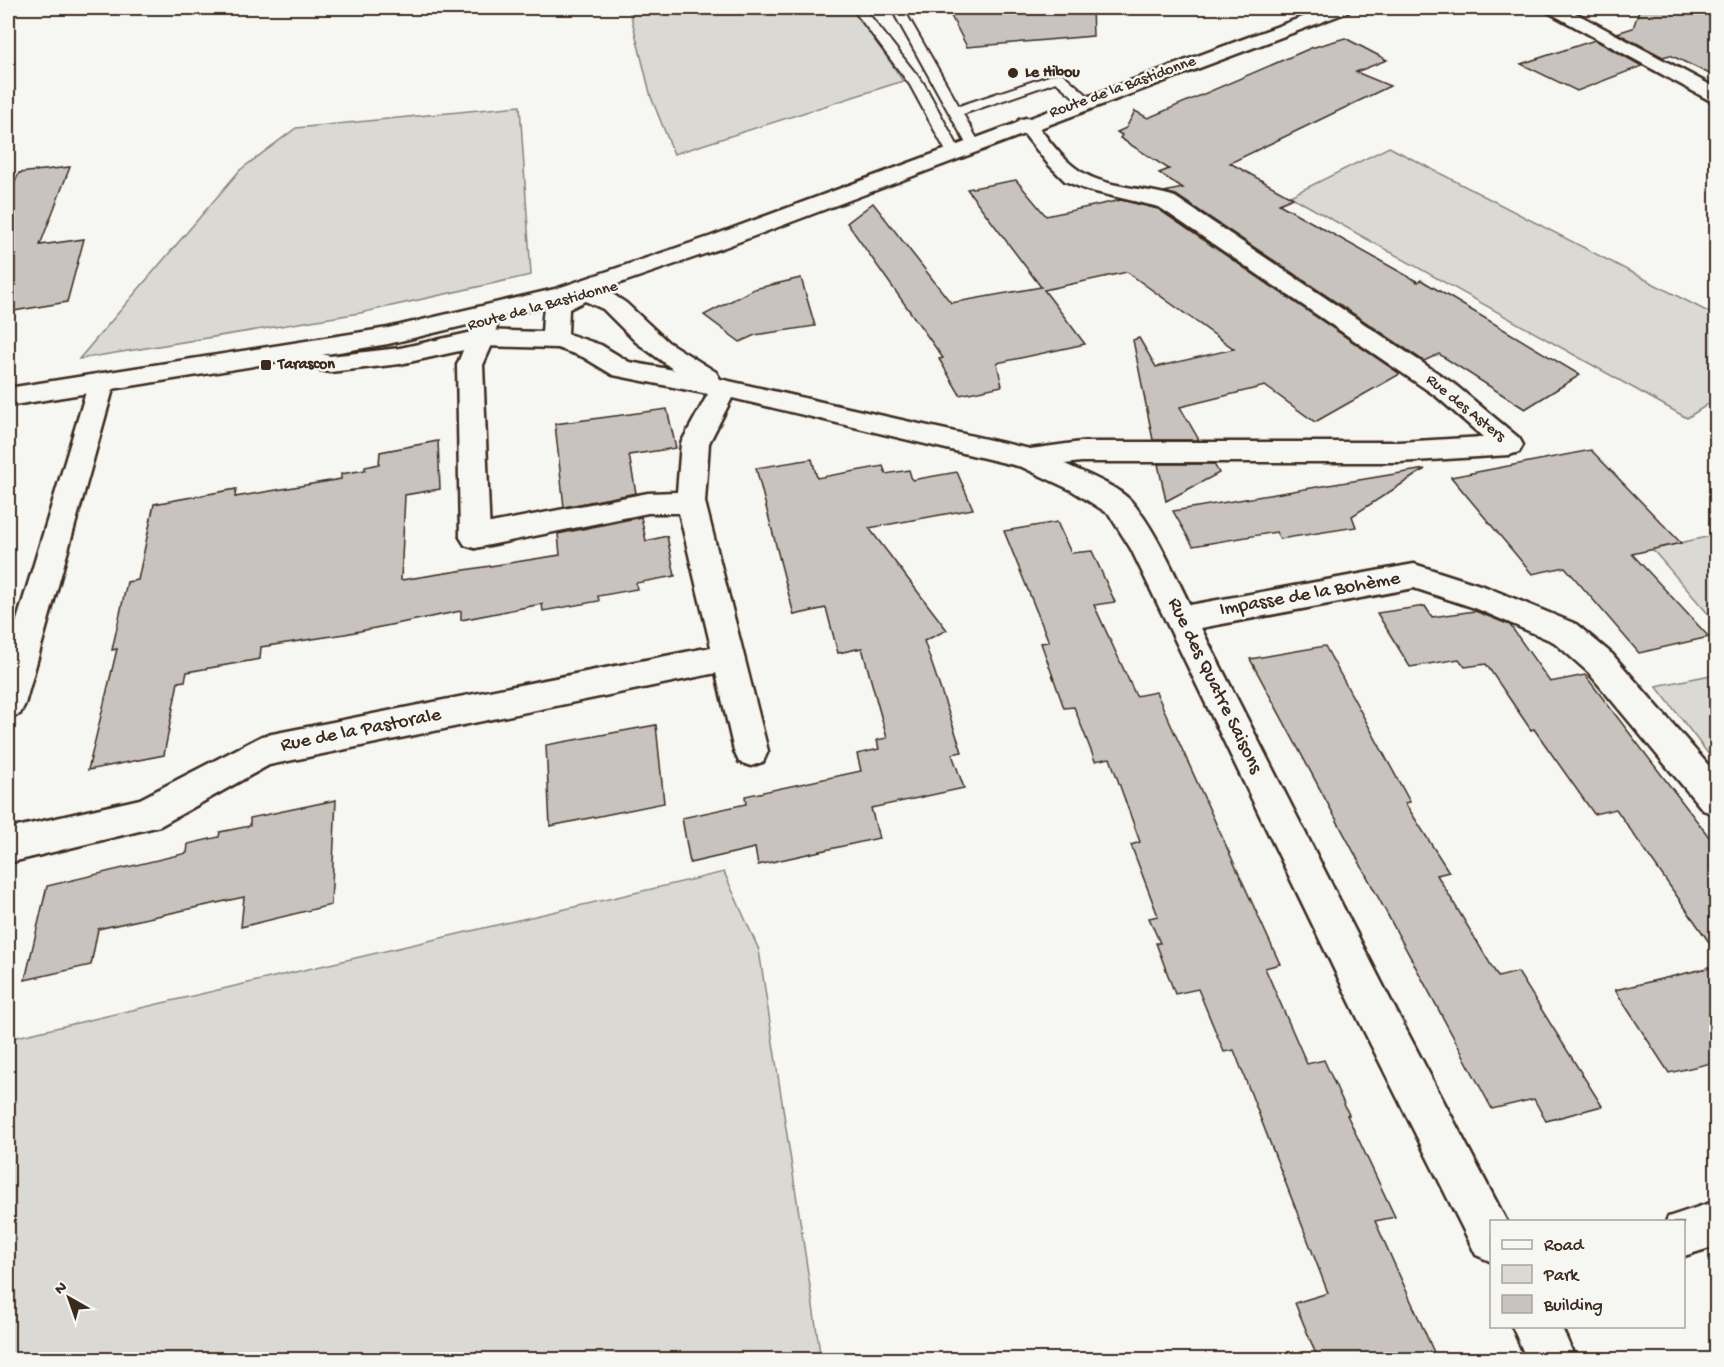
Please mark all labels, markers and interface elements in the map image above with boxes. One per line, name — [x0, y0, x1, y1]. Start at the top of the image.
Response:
street label: Route de la Bastidonne — [1047, 52, 1200, 123]
place label: Le Hibou — [1025, 64, 1080, 83]
marker: Le Hibou — [1006, 66, 1020, 80]
street label: Route de la Bastidonne — [466, 278, 621, 336]
place label: Tarascon — [276, 356, 335, 375]
marker: Tarascon — [259, 358, 273, 372]
street label: Rue des Asters — [1421, 371, 1510, 448]
street label: Impasse de la Bohème — [1218, 568, 1403, 622]
street label: Rue des Quatre Saisons — [1161, 594, 1267, 778]
street label: Rue de la Pastorale — [279, 704, 444, 758]
legend — [1490, 1220, 1685, 1328]
text: Road — [1544, 1236, 1585, 1257]
text: Park — [1543, 1266, 1580, 1287]
north arrow — [39, 1268, 99, 1328]
text: N — [51, 1278, 72, 1300]
text: Building — [1543, 1296, 1603, 1317]

